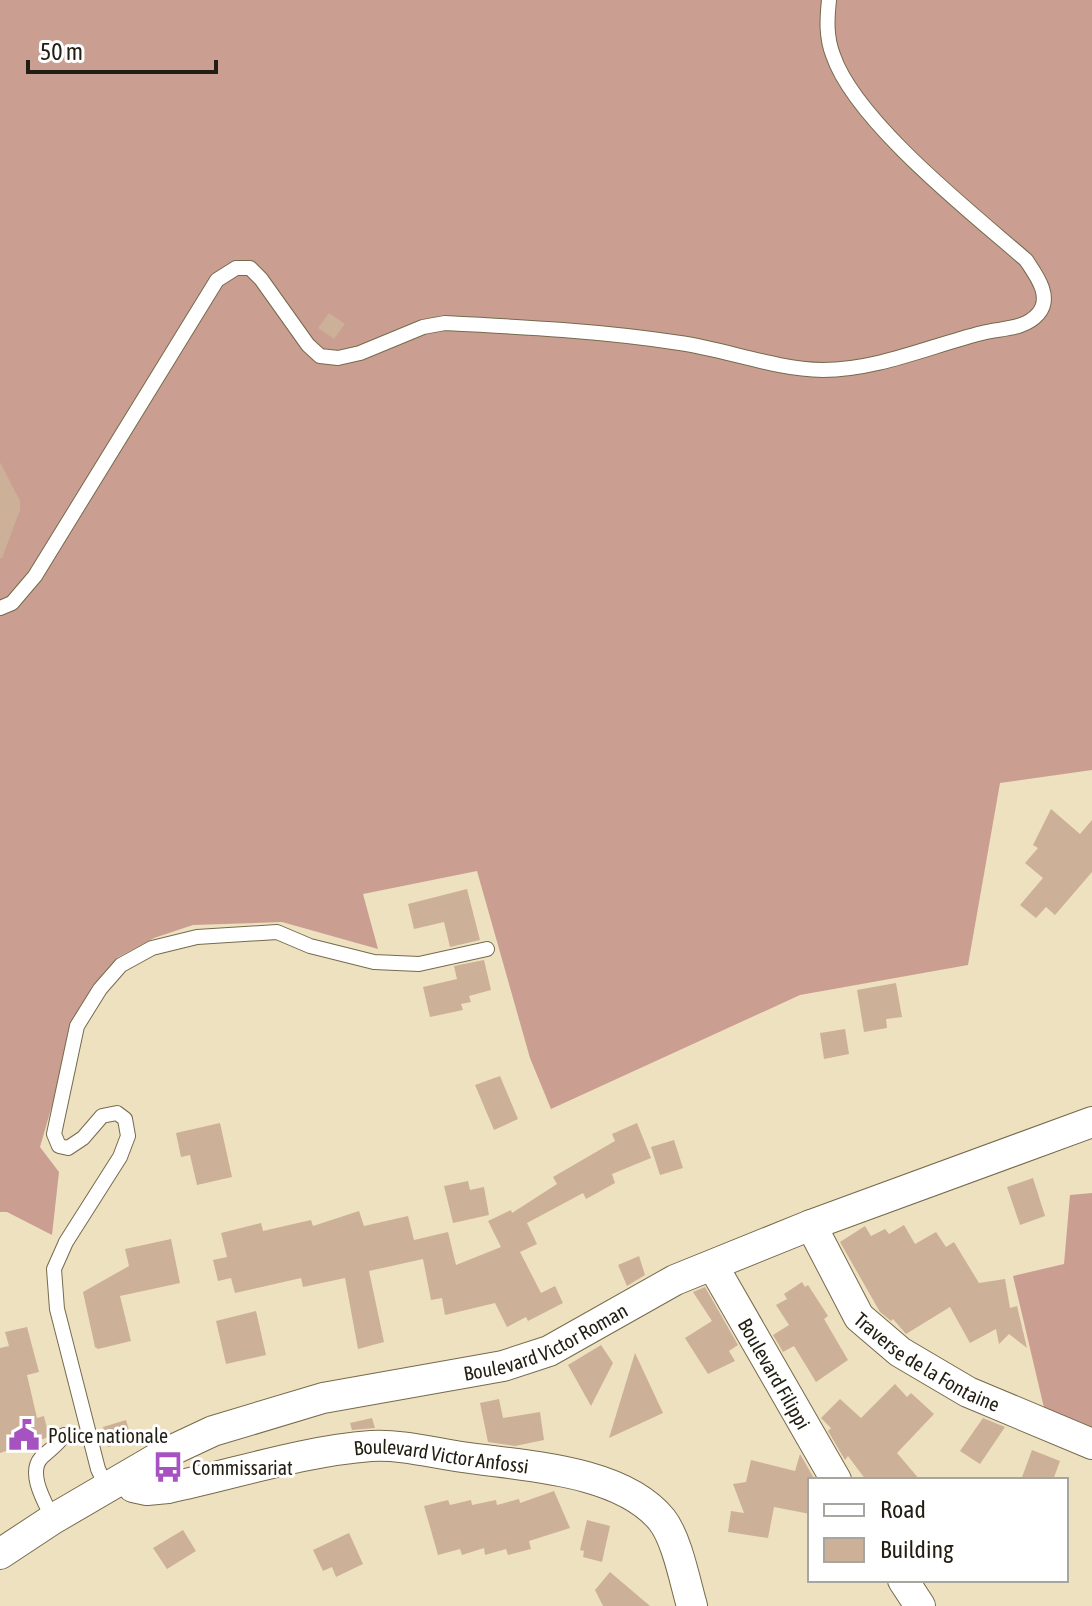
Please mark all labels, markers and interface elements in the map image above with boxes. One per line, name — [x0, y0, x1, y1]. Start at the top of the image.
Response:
scale bar — [28, 24, 216, 74]
text: 50 m — [40, 38, 83, 65]
street label: Boulevard Victor Roman — [461, 1298, 631, 1384]
street label: Traverse de la Fontaine — [850, 1307, 1003, 1416]
street label: Boulevard Filippi — [734, 1314, 816, 1433]
public building icon: Police nationale — [7, 1418, 41, 1452]
place label: Police nationale — [48, 1424, 168, 1447]
street label: Boulevard Victor Anfossi — [353, 1434, 530, 1477]
bus stop icon: Commissariat — [151, 1450, 185, 1484]
place label: Commissariat — [192, 1456, 293, 1479]
legend — [808, 1478, 1068, 1582]
text: Road — [880, 1496, 926, 1523]
text: Building — [880, 1536, 954, 1563]

